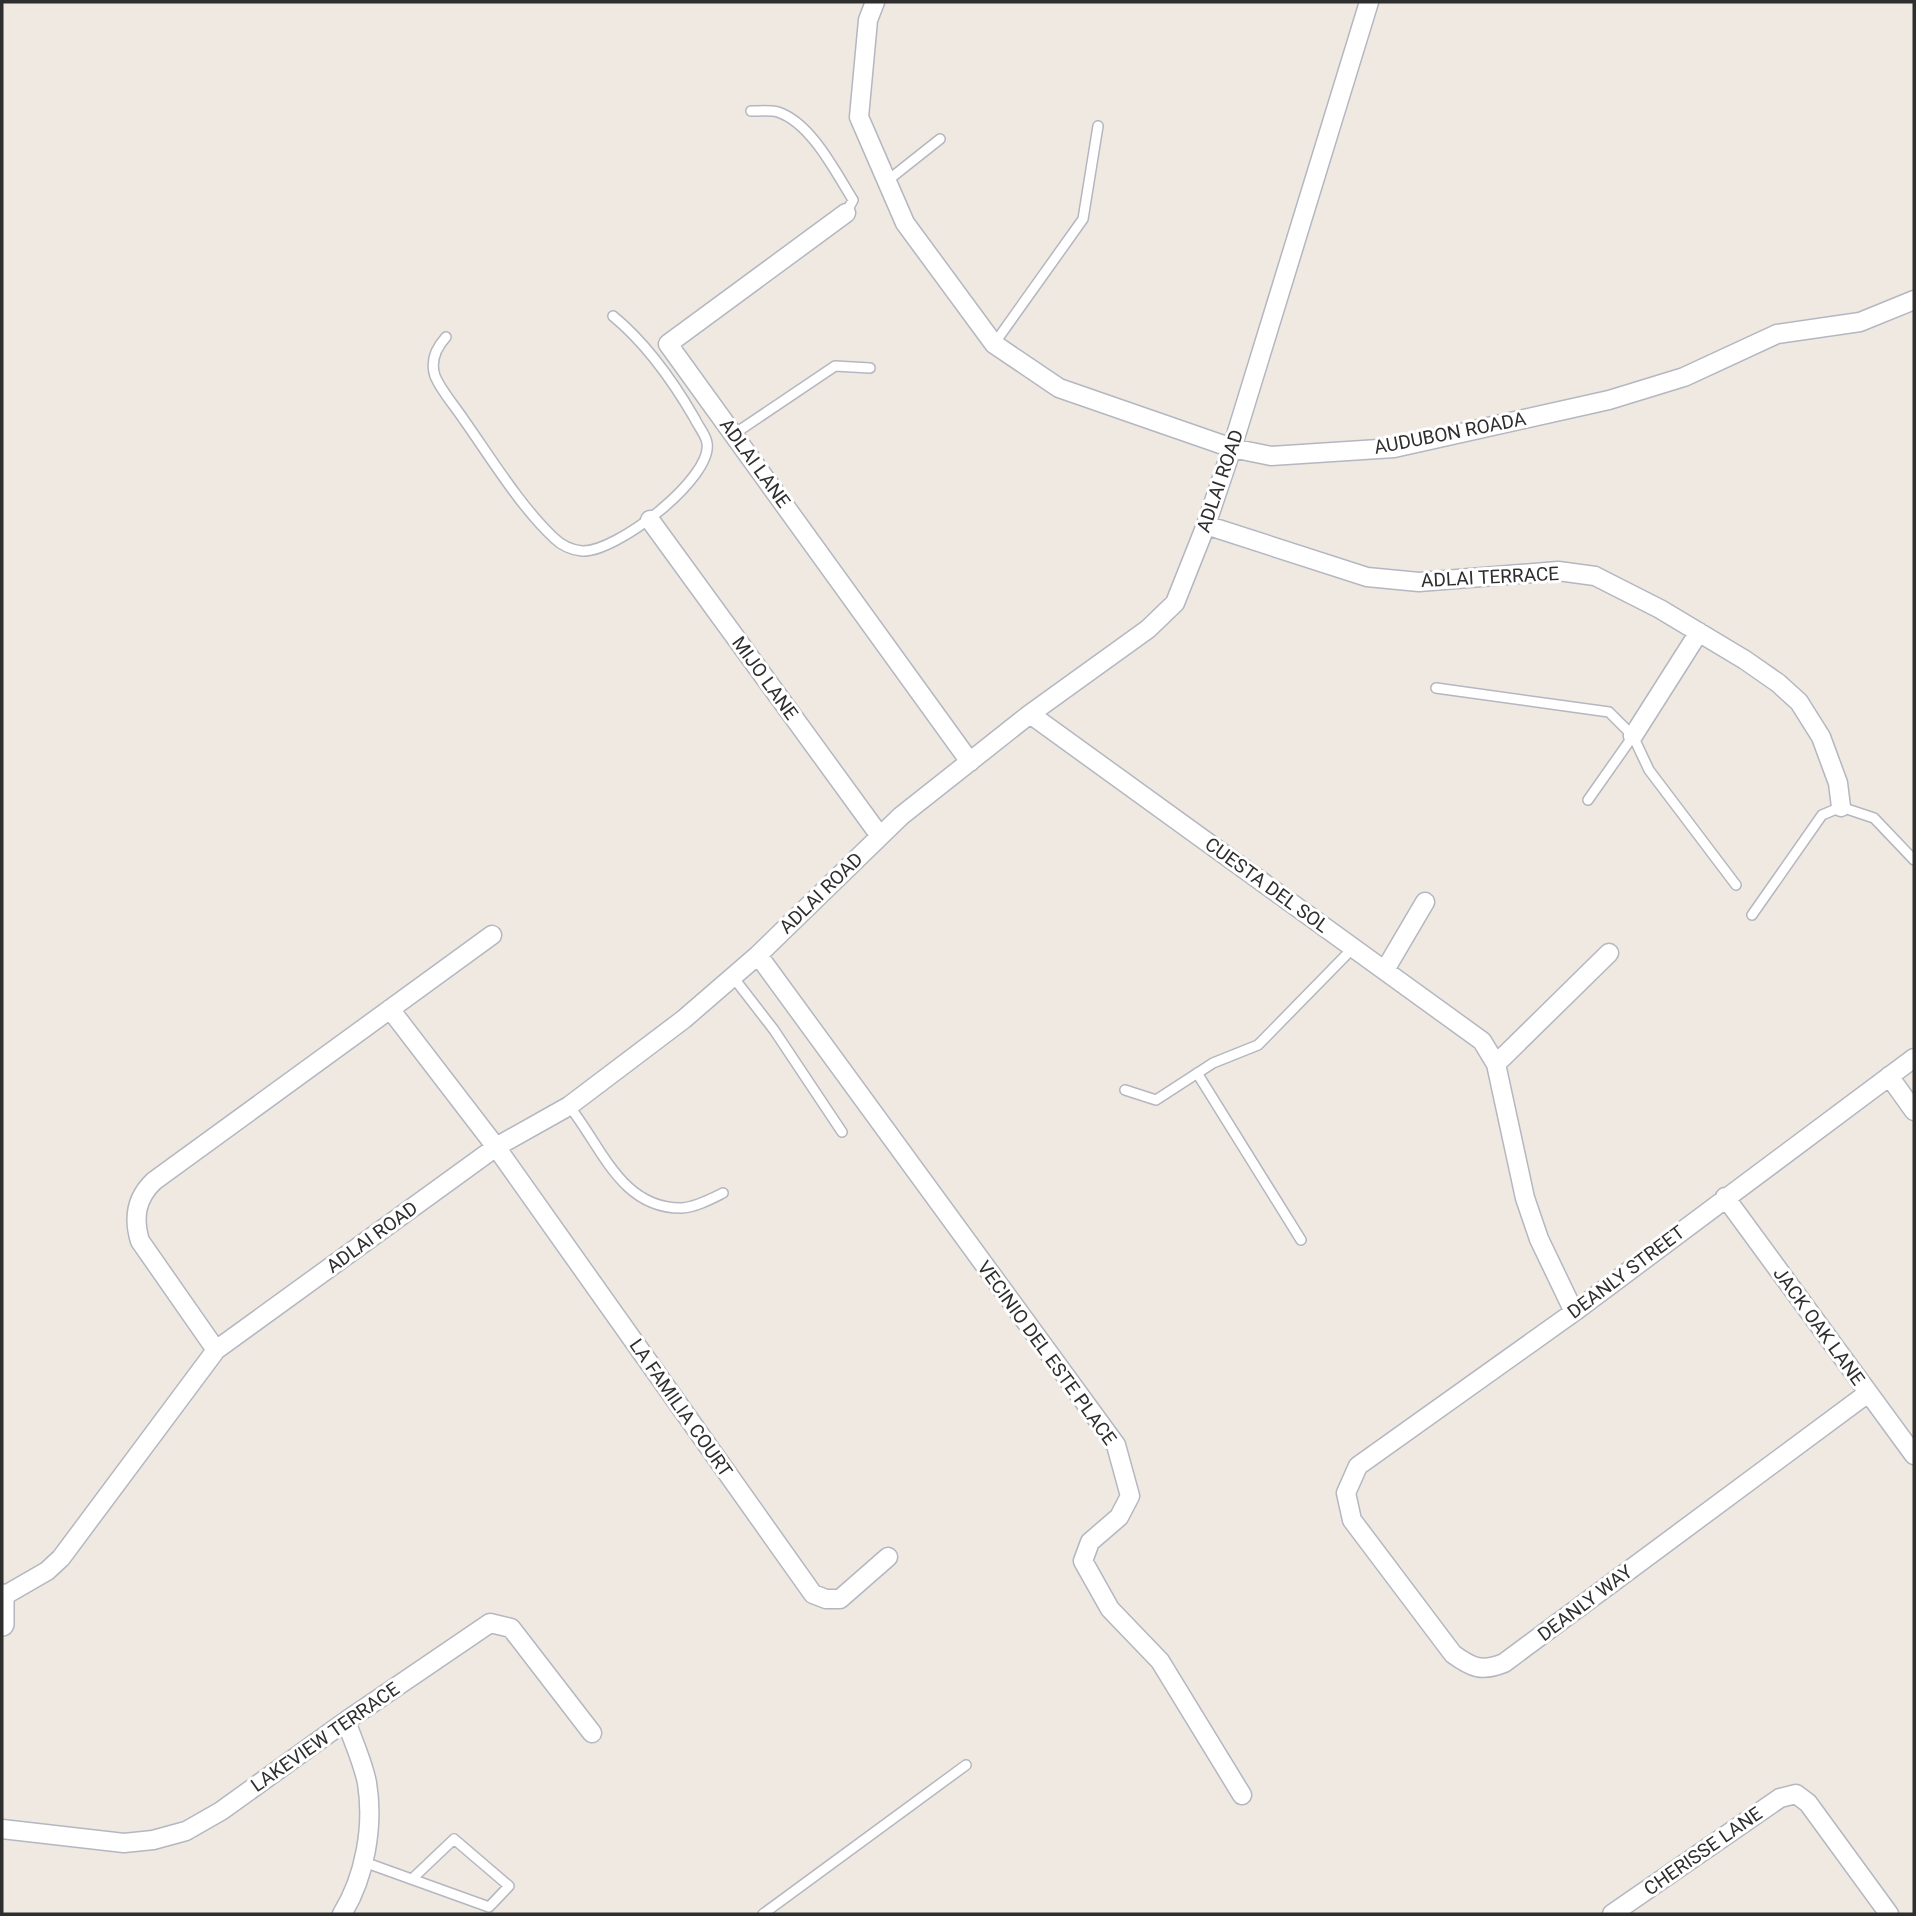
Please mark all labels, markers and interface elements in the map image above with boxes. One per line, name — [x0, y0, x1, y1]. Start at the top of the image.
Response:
street label: AUDUBON ROADA — [1372, 407, 1528, 459]
street label: ADLAI LANE — [715, 414, 795, 512]
street label: ADLAI ROAD — [1192, 427, 1248, 535]
street label: ADLAI TERRACE — [1420, 562, 1560, 592]
street label: MIJO LANE — [727, 632, 803, 724]
street label: CUESTA DEL SOL — [1201, 832, 1333, 938]
street label: ADLAI ROAD — [775, 848, 867, 938]
street label: ADLAI ROAD — [322, 1196, 422, 1278]
street label: DEANLY STREET — [1563, 1220, 1689, 1324]
street label: VECINIO DEL ESTE PLACE — [972, 1256, 1122, 1450]
street label: JACK OAK LANE — [1768, 1262, 1870, 1390]
street label: LA FAMILIA COURT — [625, 1335, 737, 1481]
street label: DEANLY WAY — [1533, 1560, 1637, 1646]
street label: LAKEVIEW TERRACE — [246, 1677, 404, 1797]
street label: CHERISSE LANE — [1640, 1802, 1767, 1900]

